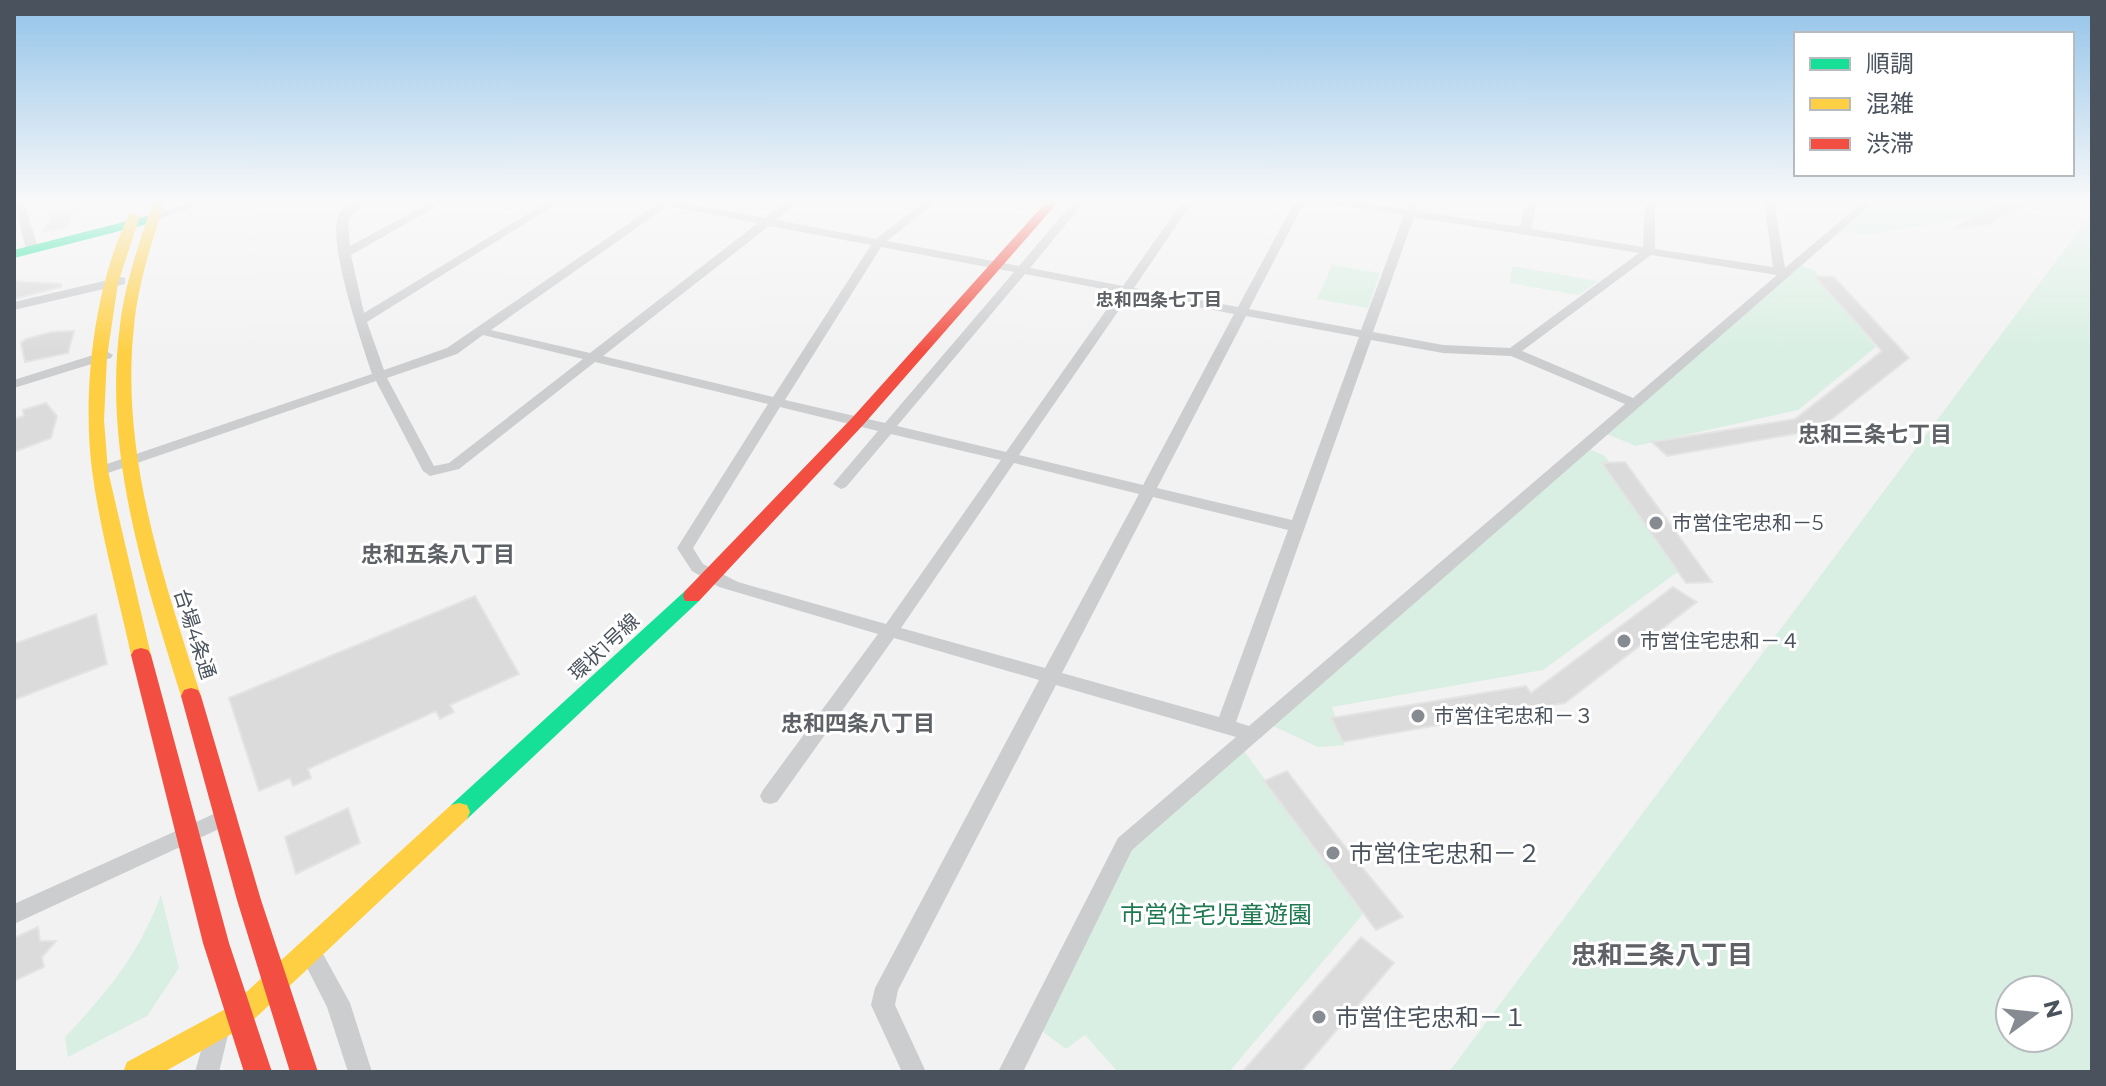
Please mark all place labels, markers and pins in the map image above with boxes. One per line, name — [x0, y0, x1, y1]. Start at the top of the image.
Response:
place label: 市営住宅忠和－5 — [1672, 511, 1823, 535]
marker: 市営住宅忠和－5 — [1647, 514, 1665, 532]
place label: 市営住宅忠和－４ — [1640, 629, 1800, 653]
marker: 市営住宅忠和－４ — [1615, 632, 1633, 650]
place label: 市営住宅忠和－３ — [1434, 704, 1594, 728]
marker: 市営住宅忠和－３ — [1409, 707, 1427, 725]
place label: 市営住宅忠和－２ — [1349, 839, 1541, 868]
marker: 市営住宅忠和－２ — [1324, 844, 1342, 862]
place label: 市営住宅忠和－１ — [1335, 1003, 1527, 1032]
marker: 市営住宅忠和－１ — [1310, 1008, 1328, 1026]

